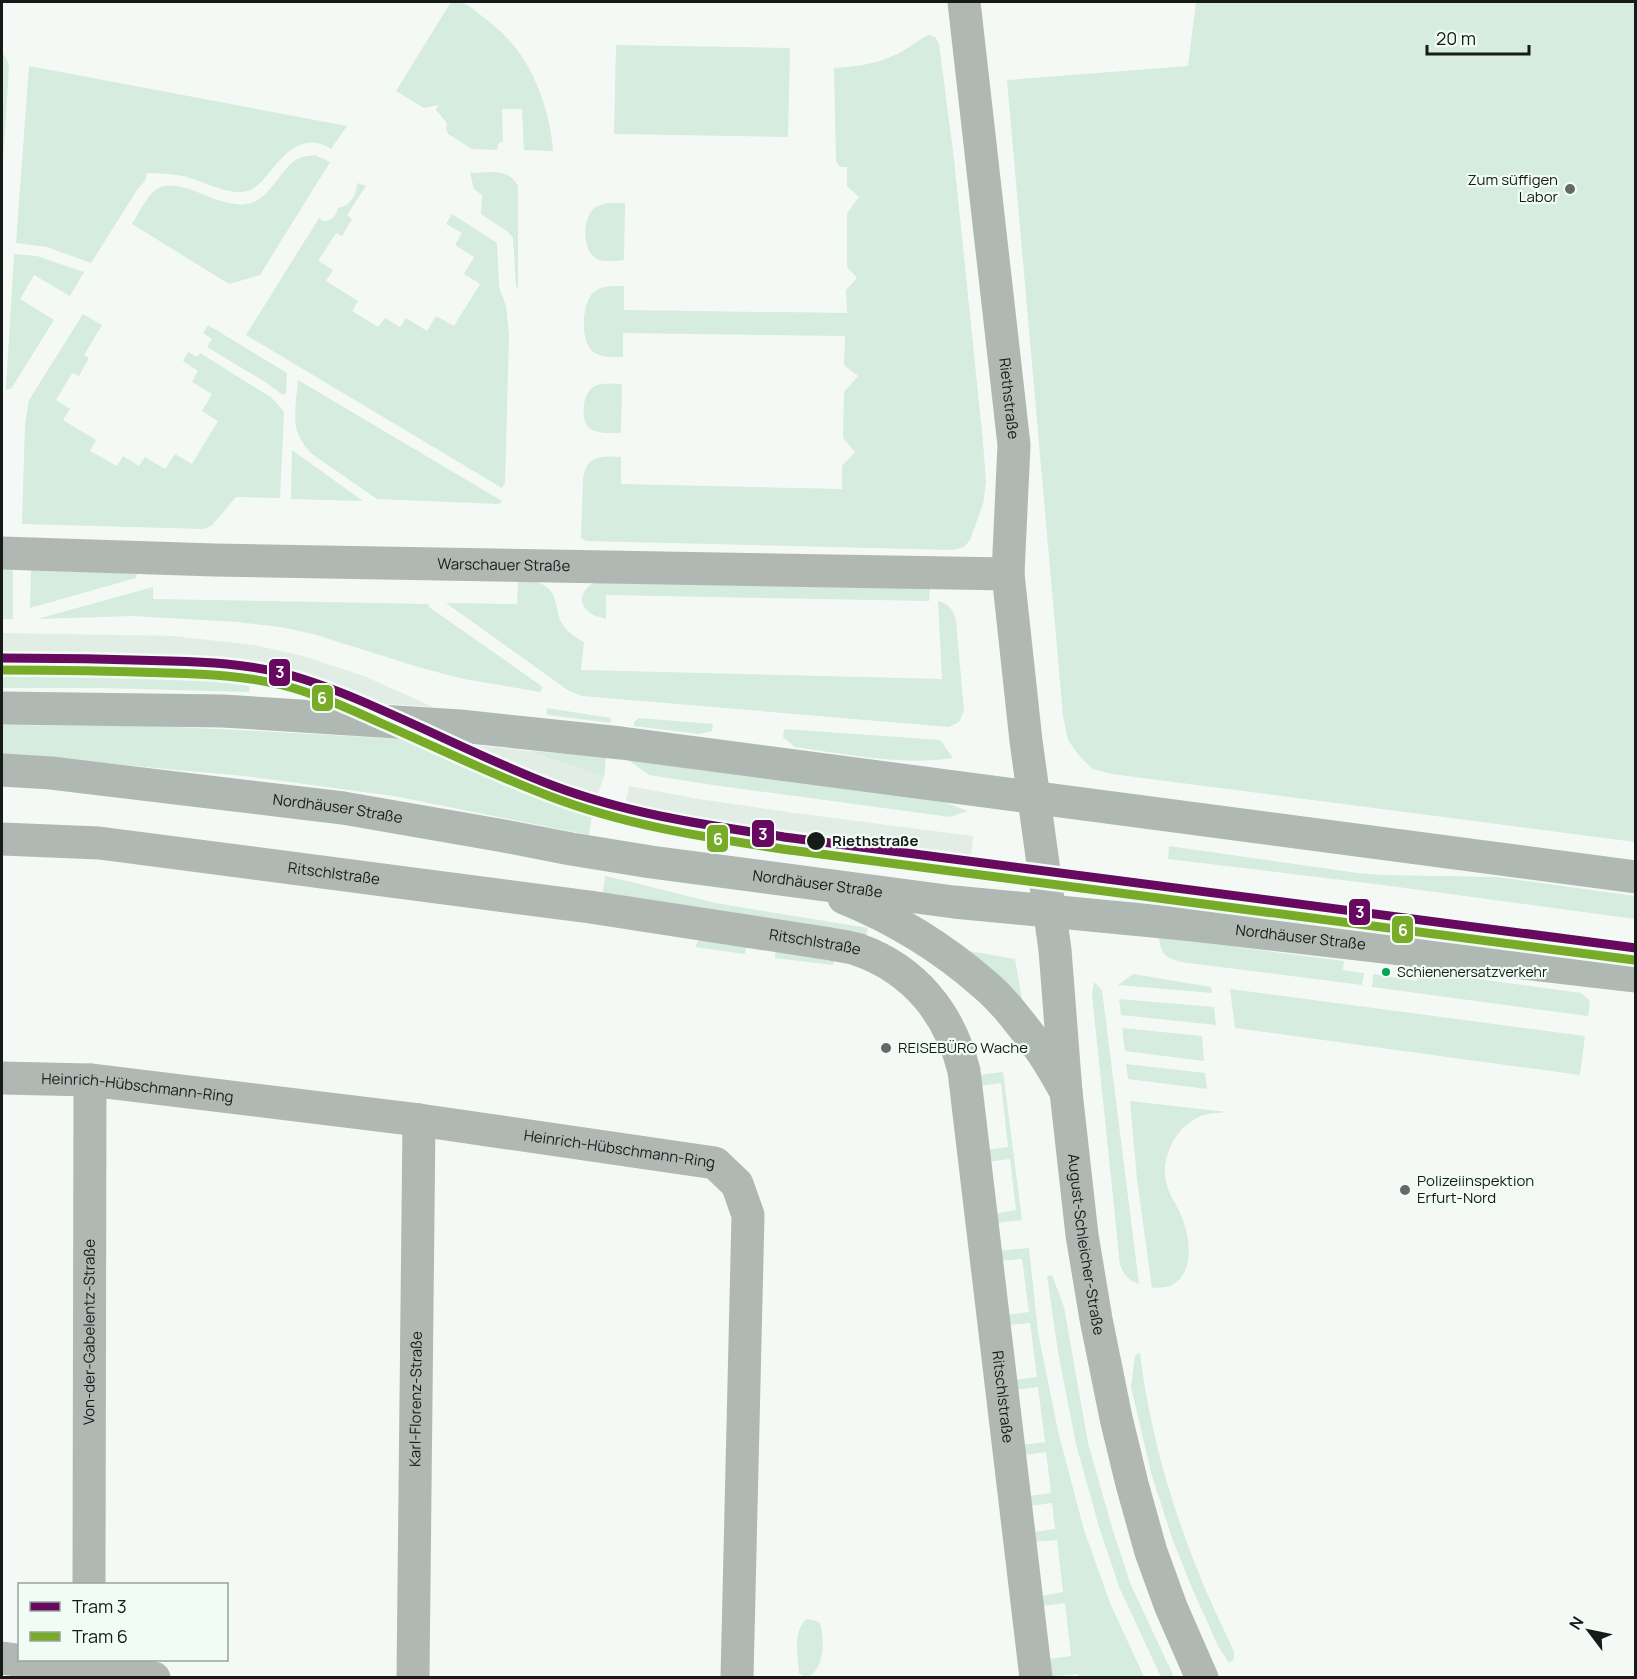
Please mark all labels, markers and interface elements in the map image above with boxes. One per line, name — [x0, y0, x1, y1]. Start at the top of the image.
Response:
scale bar — [1427, 18, 1529, 56]
text: 20 m — [1436, 26, 1476, 50]
place label: Zum süffigen Labor — [1467, 169, 1559, 207]
marker: Zum süffigen Labor — [1563, 182, 1577, 196]
street label: Riethstraße — [994, 357, 1024, 440]
street label: Warschauer Straße — [437, 553, 571, 576]
line badge: 3 — [268, 658, 291, 687]
text: 3 — [275, 661, 285, 683]
line badge: 6 — [311, 684, 334, 712]
text: 6 — [317, 687, 327, 709]
street label: Nordhäuser Straße — [272, 789, 405, 828]
line badge: 3 — [751, 819, 775, 848]
text: 3 — [758, 823, 768, 845]
line badge: 6 — [706, 824, 729, 853]
text: 6 — [713, 828, 723, 850]
marker: Riethstraße — [805, 830, 827, 852]
place label: Riethstraße — [832, 830, 919, 851]
street label: Ritschlstraße — [287, 857, 382, 890]
street label: Nordhäuser Straße — [751, 865, 884, 903]
line badge: 3 — [1348, 898, 1371, 926]
text: 3 — [1355, 901, 1365, 923]
line badge: 6 — [1391, 915, 1414, 944]
street label: Nordhäuser Straße — [1234, 919, 1367, 955]
text: 6 — [1398, 919, 1408, 941]
street label: Ritschlstraße — [768, 924, 864, 960]
place label: Schienenersatzverkehr — [1397, 962, 1547, 981]
marker: Schienenersatzverkehr — [1380, 966, 1392, 978]
place label: REISEBÜRO Wache — [898, 1037, 1028, 1058]
marker: REISEBÜRO Wache — [879, 1041, 893, 1055]
street label: Heinrich-Hübschmann-Ring — [41, 1068, 235, 1107]
street label: Heinrich-Hübschmann-Ring — [522, 1124, 717, 1173]
street label: August-Schleicher-Straße — [1063, 1153, 1110, 1337]
place label: Polizeiinspektion Erfurt-Nord — [1417, 1170, 1534, 1208]
marker: Polizeiinspektion Erfurt-Nord — [1398, 1183, 1412, 1197]
street label: Von-der-Gabelentz-Straße — [78, 1239, 100, 1425]
street label: Karl-Florenz-Straße — [404, 1331, 427, 1467]
street label: Ritschlstraße — [987, 1349, 1019, 1444]
legend — [18, 1583, 228, 1661]
text: Tram 3 — [72, 1594, 127, 1618]
north arrow — [1559, 1601, 1619, 1661]
text: N — [1564, 1612, 1589, 1634]
text: Tram 6 — [72, 1624, 128, 1648]

